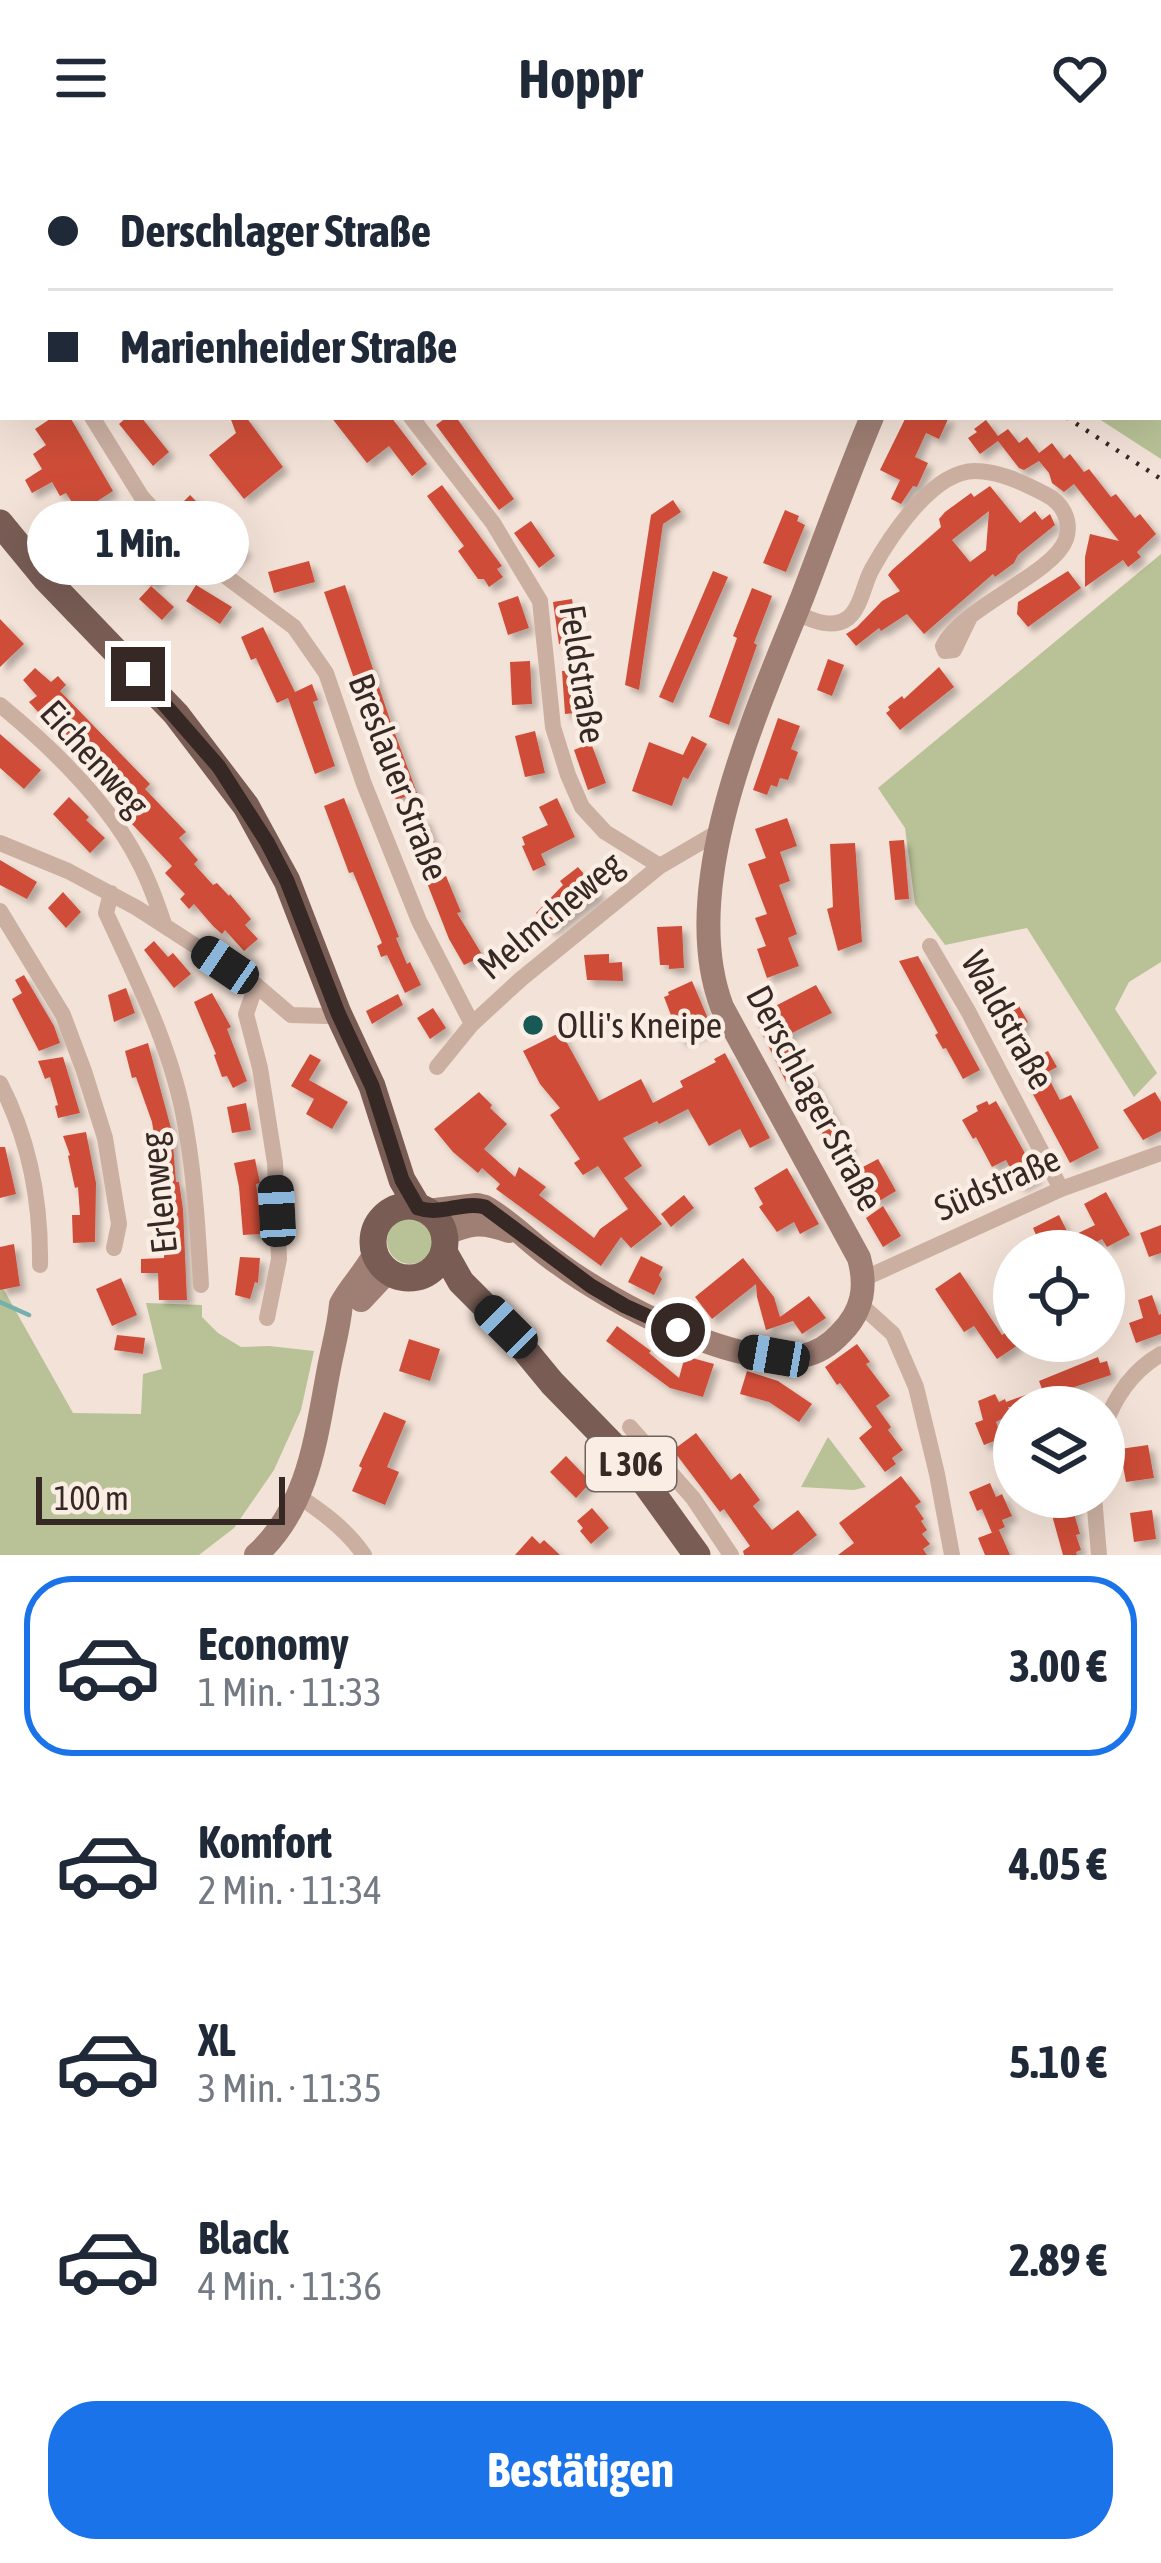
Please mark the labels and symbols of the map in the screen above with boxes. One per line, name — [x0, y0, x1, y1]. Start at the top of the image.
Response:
callout: 1 Min. — [27, 500, 249, 584]
street label: Feldstraße — [551, 602, 615, 746]
route end — [111, 647, 165, 701]
street label: Breslauer Straße — [340, 668, 458, 886]
street label: Eichenweg — [32, 691, 158, 825]
street label: Melmcheweg — [469, 842, 631, 988]
car — [185, 930, 265, 1000]
street label: Waldstraße — [953, 944, 1063, 1096]
street label: Derschlager Straße — [738, 978, 892, 1218]
place label: Olli's Kneipe — [557, 1004, 722, 1046]
marker: Olli's Kneipe — [520, 1012, 546, 1038]
street label: Erlenweg — [131, 1130, 185, 1256]
street label: Südstraße — [928, 1137, 1066, 1229]
car — [257, 1174, 297, 1248]
car — [468, 1289, 544, 1365]
route start — [651, 1303, 705, 1357]
car — [735, 1332, 813, 1380]
road number: L 306 — [586, 1437, 676, 1491]
scale bar — [36, 1471, 285, 1524]

